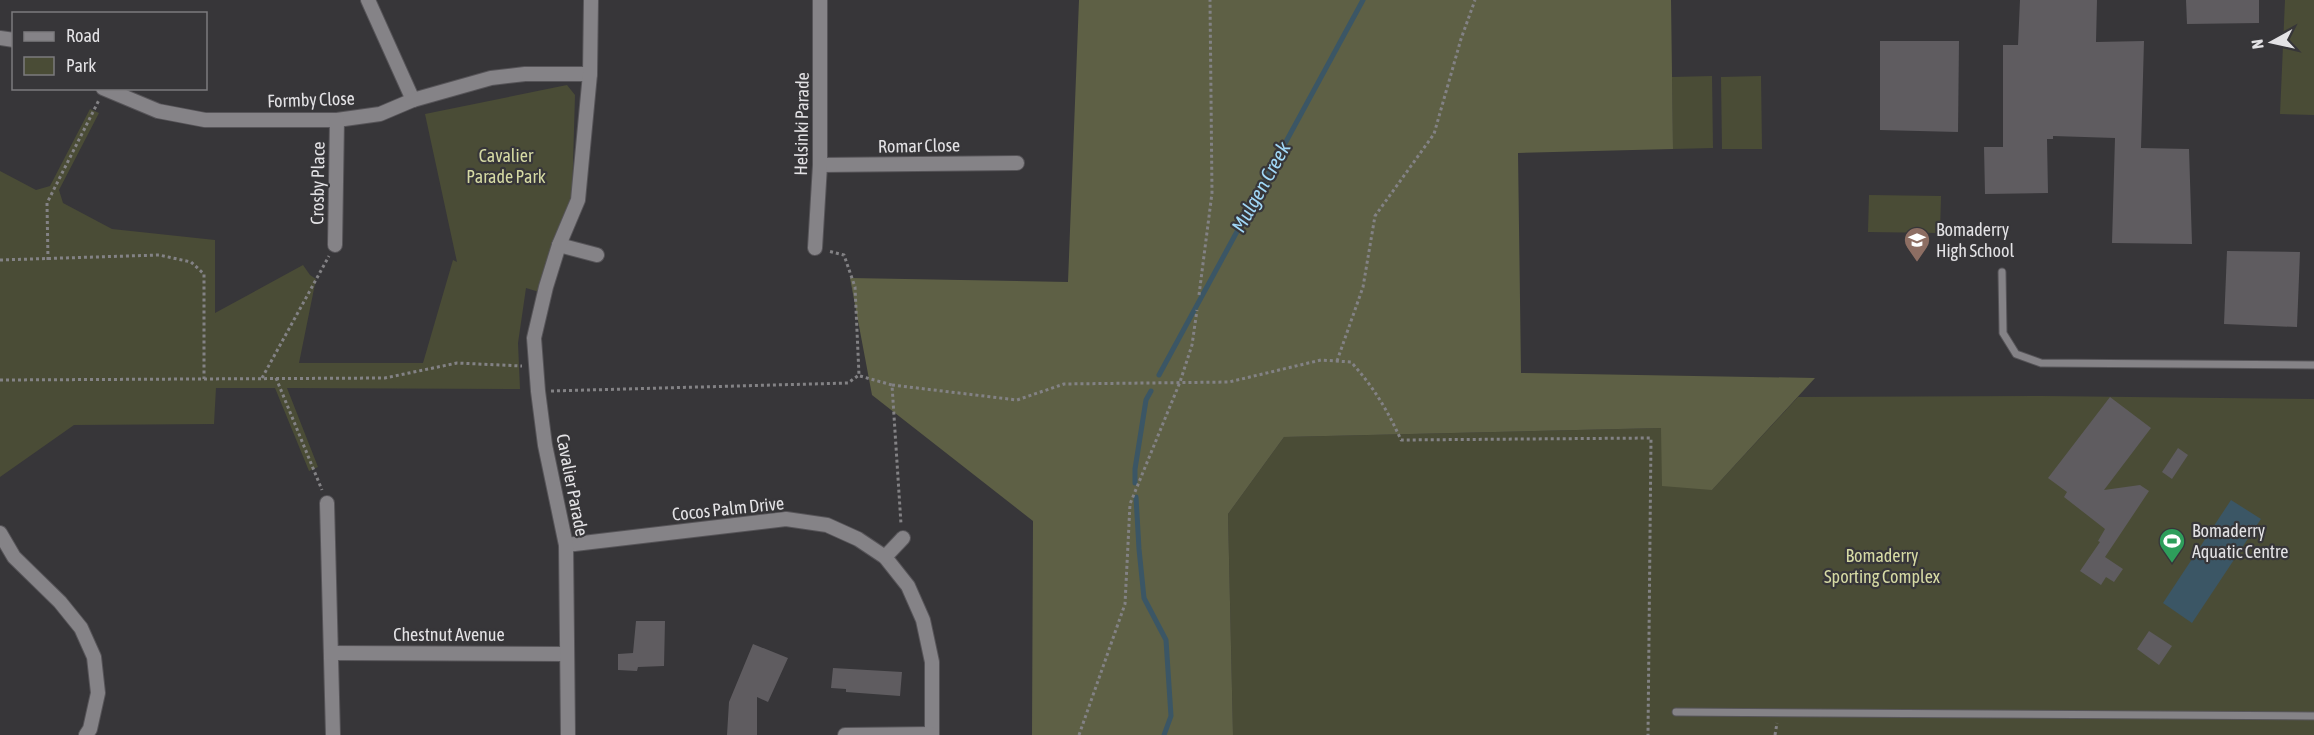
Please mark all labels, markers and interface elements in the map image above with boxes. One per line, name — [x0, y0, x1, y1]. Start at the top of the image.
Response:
legend — [12, 12, 207, 90]
north arrow — [2242, 12, 2302, 72]
text: Road — [66, 25, 100, 46]
text: N — [2248, 38, 2267, 50]
text: Park — [66, 55, 96, 76]
street label: Helsinki Parade — [790, 72, 813, 176]
street label: Formby Close — [267, 87, 355, 112]
street label: Romar Close — [878, 134, 960, 157]
water label: Mulgen Creek — [1226, 138, 1295, 236]
street label: Crosby Place — [306, 141, 329, 225]
park label: Cavalier Parade Park — [466, 145, 546, 187]
place label: Bomaderry High School — [1936, 219, 2014, 261]
school or university icon: Bomaderry High School — [1902, 225, 1932, 263]
street label: Cavalier Parade — [552, 432, 593, 538]
street label: Cocos Palm Drive — [671, 492, 785, 525]
place label: Bomaderry Aquatic Centre — [2192, 520, 2289, 562]
sports icon: Bomaderry Aquatic Centre — [2157, 526, 2187, 564]
park label: Bomaderry Sporting Complex — [1824, 545, 1940, 587]
street label: Chestnut Avenue — [393, 624, 505, 645]

